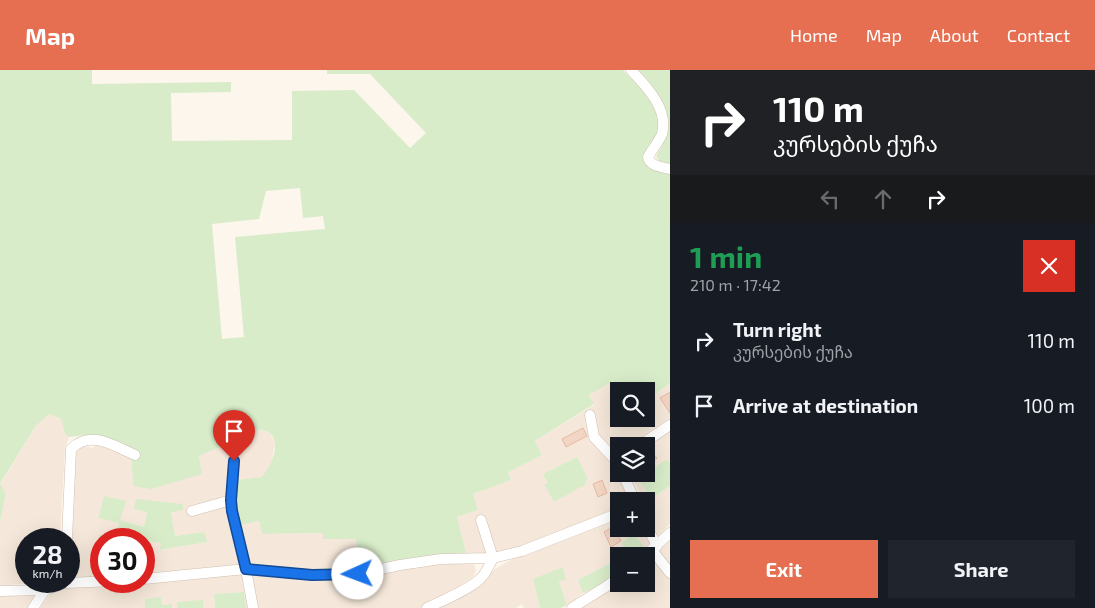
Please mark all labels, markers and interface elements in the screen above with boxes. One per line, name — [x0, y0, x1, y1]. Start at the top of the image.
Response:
text: Map — [25, 21, 75, 50]
text: Home — [790, 24, 838, 46]
text: Map — [866, 24, 902, 46]
text: About — [930, 24, 979, 46]
text: Contact — [1007, 24, 1070, 46]
text: 110 m — [773, 87, 864, 129]
icon: right — [690, 90, 755, 155]
text: კურსების ქუჩა — [773, 130, 938, 156]
icon: left — [816, 185, 844, 213]
icon: ahead — [869, 185, 897, 213]
icon: right — [922, 185, 950, 213]
text: 1 min — [690, 238, 762, 274]
button: close — [1023, 240, 1075, 292]
text: 210 m · 17:42 — [690, 275, 781, 294]
text: Turn right — [733, 318, 821, 341]
icon: right — [690, 327, 718, 355]
text: 110 m — [1028, 329, 1075, 352]
text: კურსების ქუჩა — [733, 342, 853, 361]
map controls — [610, 382, 655, 592]
button: search — [610, 382, 655, 427]
icon: arrive — [690, 392, 718, 420]
text: Arrive at destination — [733, 394, 918, 417]
text: 100 m — [1024, 394, 1075, 417]
pin — [213, 410, 255, 461]
icon: arrive — [220, 417, 248, 445]
button: layers — [610, 437, 655, 482]
button: + — [610, 492, 655, 537]
speed limit sign: 30 — [90, 528, 155, 593]
text: 28 — [32, 539, 63, 569]
button: Exit — [690, 540, 878, 598]
button: Share — [888, 540, 1075, 598]
position arrow — [331, 547, 383, 599]
button: − — [610, 547, 655, 592]
text: km/h — [33, 566, 62, 580]

